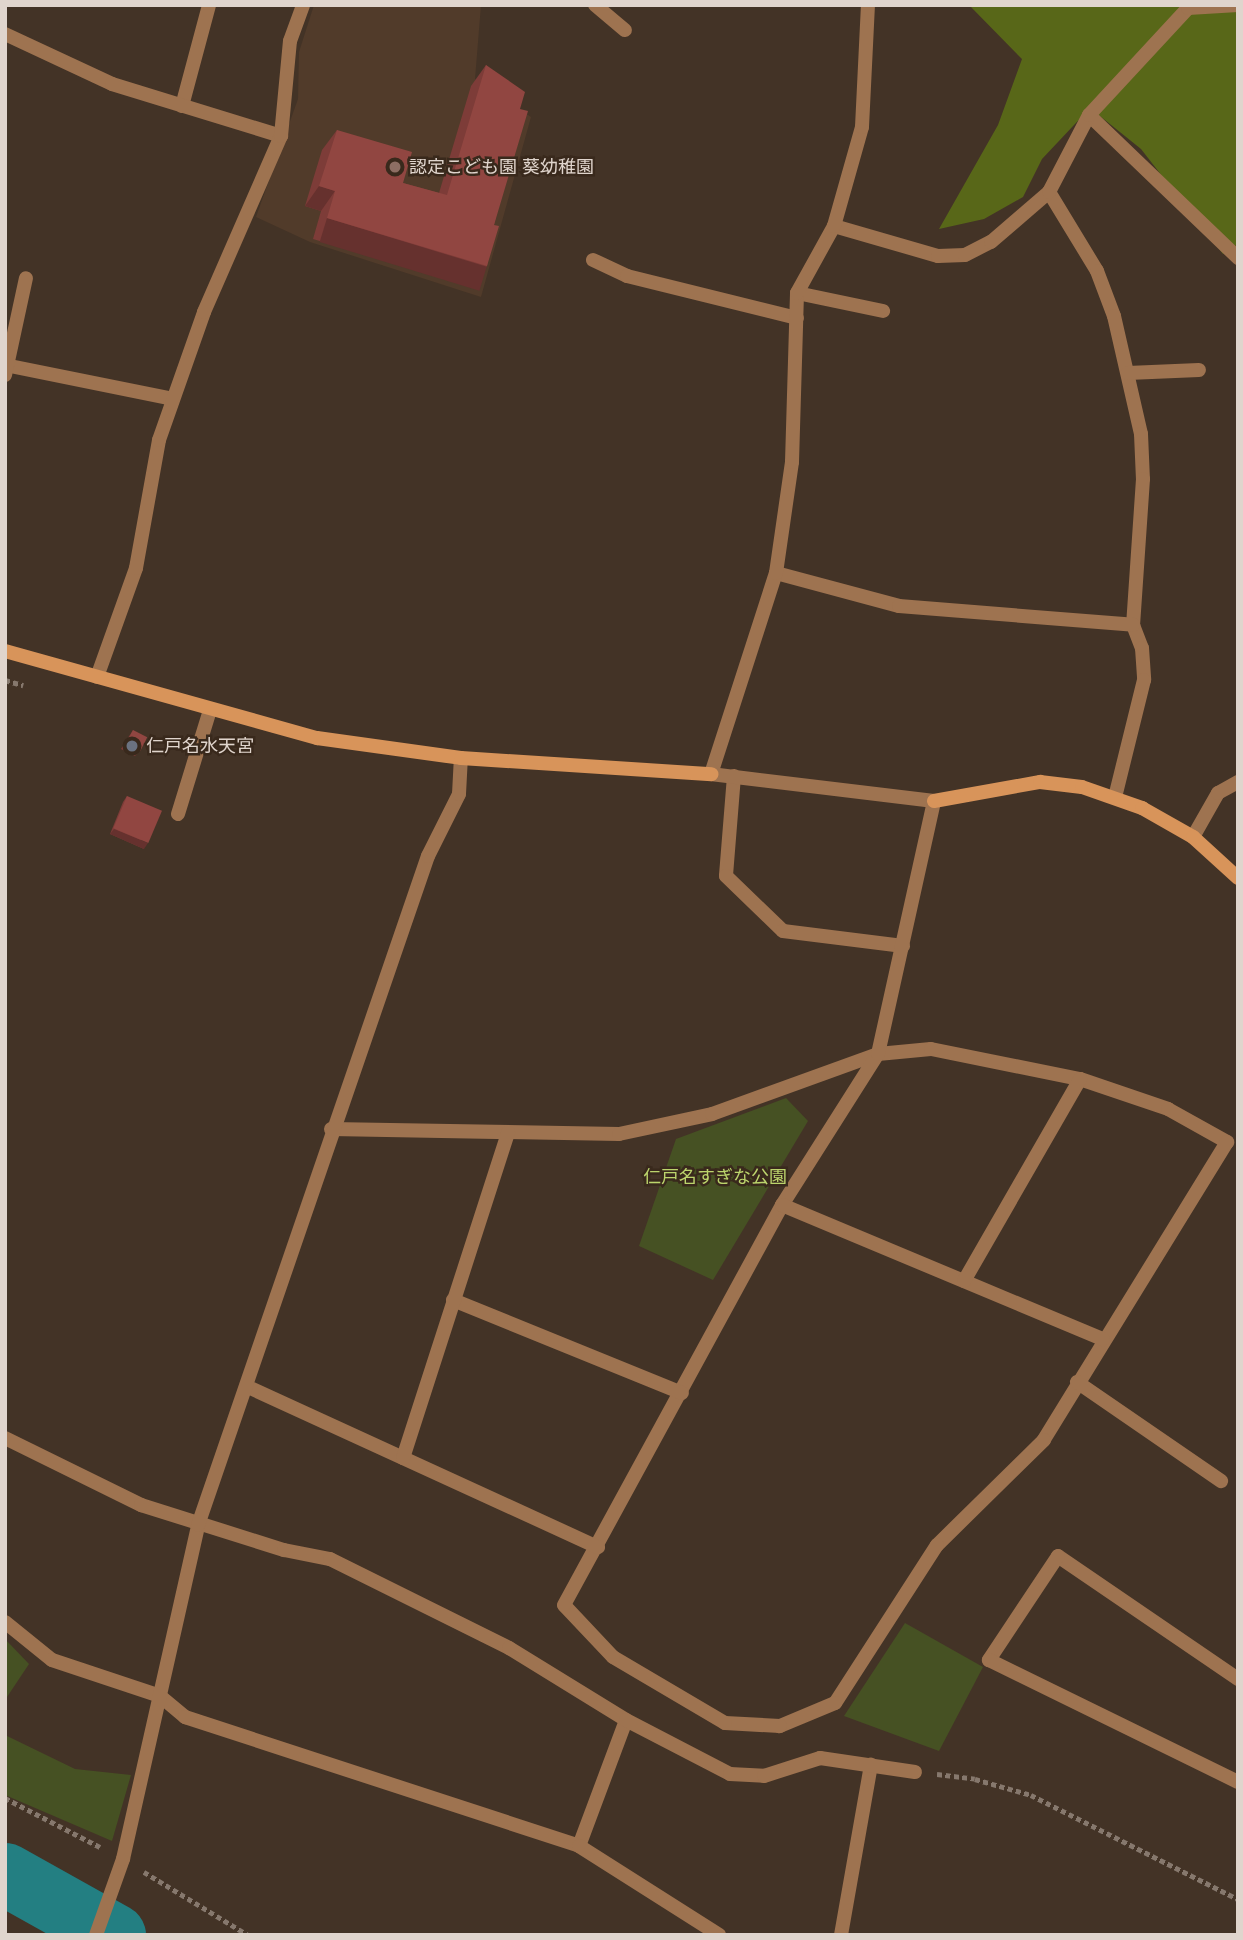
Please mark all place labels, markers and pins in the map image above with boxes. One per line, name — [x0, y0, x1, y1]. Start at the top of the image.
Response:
place label: 認定こども園 葵幼稚園 — [409, 156, 594, 178]
marker: 認定こども園 葵幼稚園 — [387, 159, 403, 175]
place label: 仁戸名水天宮 — [146, 735, 254, 757]
marker: 仁戸名水天宮 — [124, 738, 140, 754]

